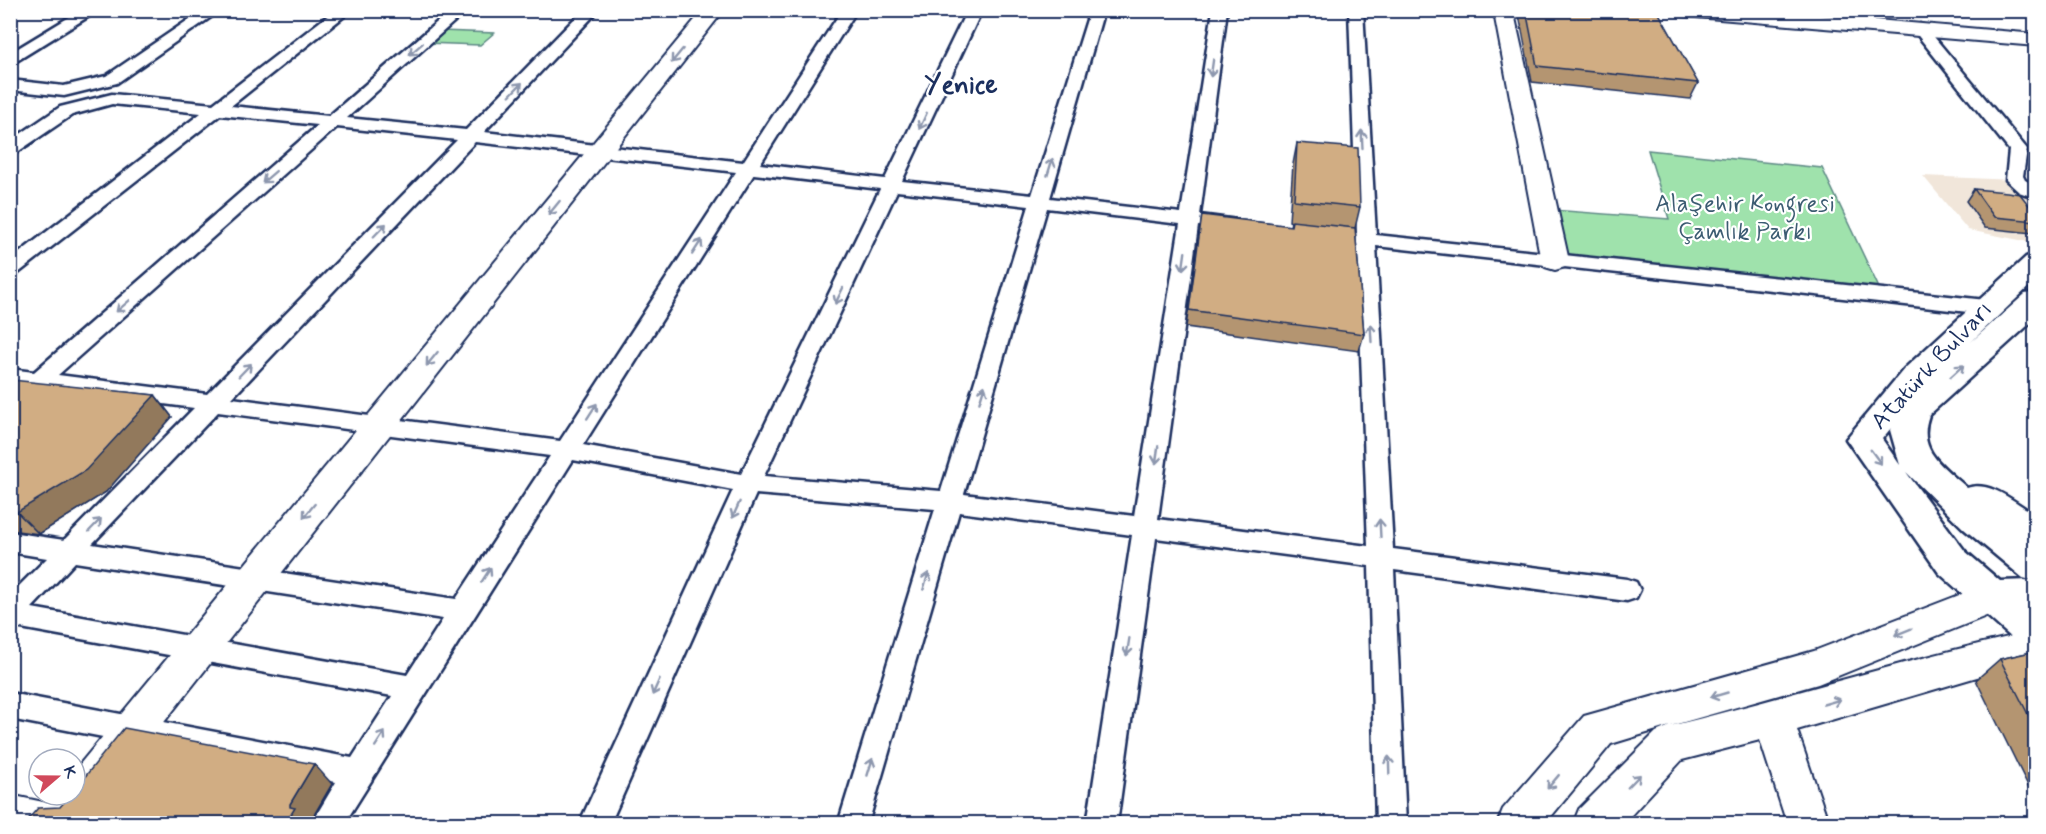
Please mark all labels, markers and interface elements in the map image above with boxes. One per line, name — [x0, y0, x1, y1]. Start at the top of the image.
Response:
one-way arrow — [409, 42, 424, 56]
one-way arrow — [670, 48, 683, 64]
one-way arrow — [1206, 58, 1217, 78]
district label: Yenice — [925, 69, 997, 103]
one-way arrow — [509, 82, 523, 97]
one-way arrow — [917, 111, 929, 129]
one-way arrow — [1356, 129, 1367, 149]
one-way arrow — [1045, 158, 1056, 177]
one-way arrow — [262, 170, 277, 184]
park label: Alaşehir Kongresi Çamlık Parkı — [1655, 189, 1835, 248]
one-way arrow — [548, 199, 561, 215]
one-way arrow — [373, 222, 388, 237]
one-way arrow — [691, 239, 704, 256]
one-way arrow — [1179, 251, 1190, 271]
one-way arrow — [833, 287, 845, 305]
street label: Atatürk Bulvarı — [1864, 295, 2000, 437]
one-way arrow — [116, 299, 131, 313]
one-way arrow — [1365, 324, 1376, 344]
one-way arrow — [425, 351, 438, 367]
one-way arrow — [238, 362, 252, 377]
one-way arrow — [1949, 364, 1964, 378]
one-way arrow — [977, 385, 988, 404]
one-way arrow — [586, 403, 598, 420]
one-way arrow — [1151, 444, 1162, 464]
one-way arrow — [1870, 448, 1882, 464]
one-way arrow — [730, 500, 742, 518]
one-way arrow — [302, 503, 316, 518]
one-way arrow — [88, 518, 102, 533]
one-way arrow — [1374, 519, 1385, 539]
one-way arrow — [480, 567, 492, 584]
one-way arrow — [921, 572, 932, 591]
one-way arrow — [1894, 627, 1913, 638]
one-way arrow — [1123, 637, 1134, 657]
one-way arrow — [649, 678, 661, 696]
one-way arrow — [1710, 690, 1729, 701]
one-way arrow — [1822, 696, 1841, 707]
one-way arrow — [375, 731, 387, 748]
north arrow — [27, 747, 87, 807]
one-way arrow — [1383, 756, 1394, 776]
one-way arrow — [865, 758, 876, 777]
text: K — [58, 763, 82, 782]
one-way arrow — [1546, 774, 1560, 789]
one-way arrow — [1627, 774, 1642, 789]

